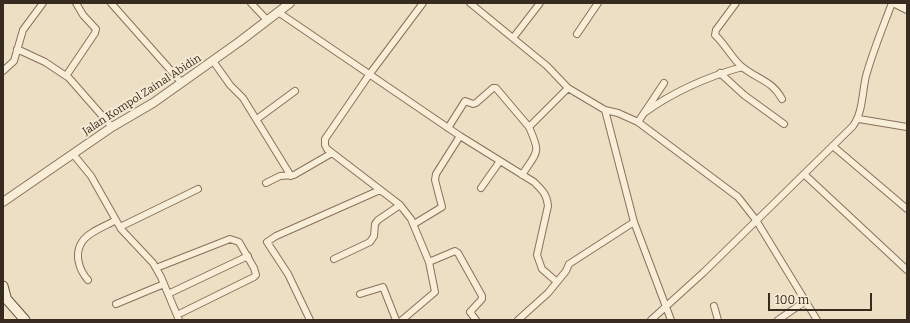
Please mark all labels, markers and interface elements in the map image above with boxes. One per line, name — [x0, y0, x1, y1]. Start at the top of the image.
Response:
street label: Jalan Kompol Zainal Abidin — [80, 52, 204, 138]
scale bar — [770, 285, 874, 311]
text: 100 m — [775, 293, 809, 307]

